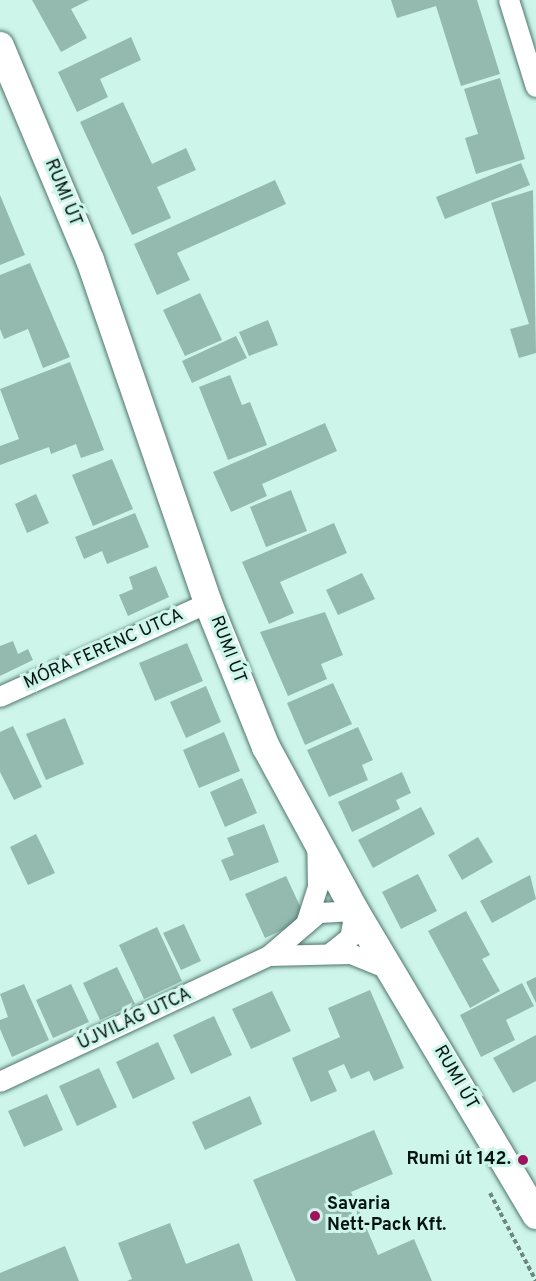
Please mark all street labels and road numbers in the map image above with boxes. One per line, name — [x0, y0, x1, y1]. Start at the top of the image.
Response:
street label: RUMI ÚT — [39, 156, 85, 230]
street label: MÓRA FERENC UTCA — [20, 605, 188, 695]
street label: RUMI ÚT — [204, 613, 250, 687]
street label: ÚJVILÁG UTCA — [75, 984, 195, 1056]
street label: RUMI ÚT — [428, 1042, 482, 1114]

